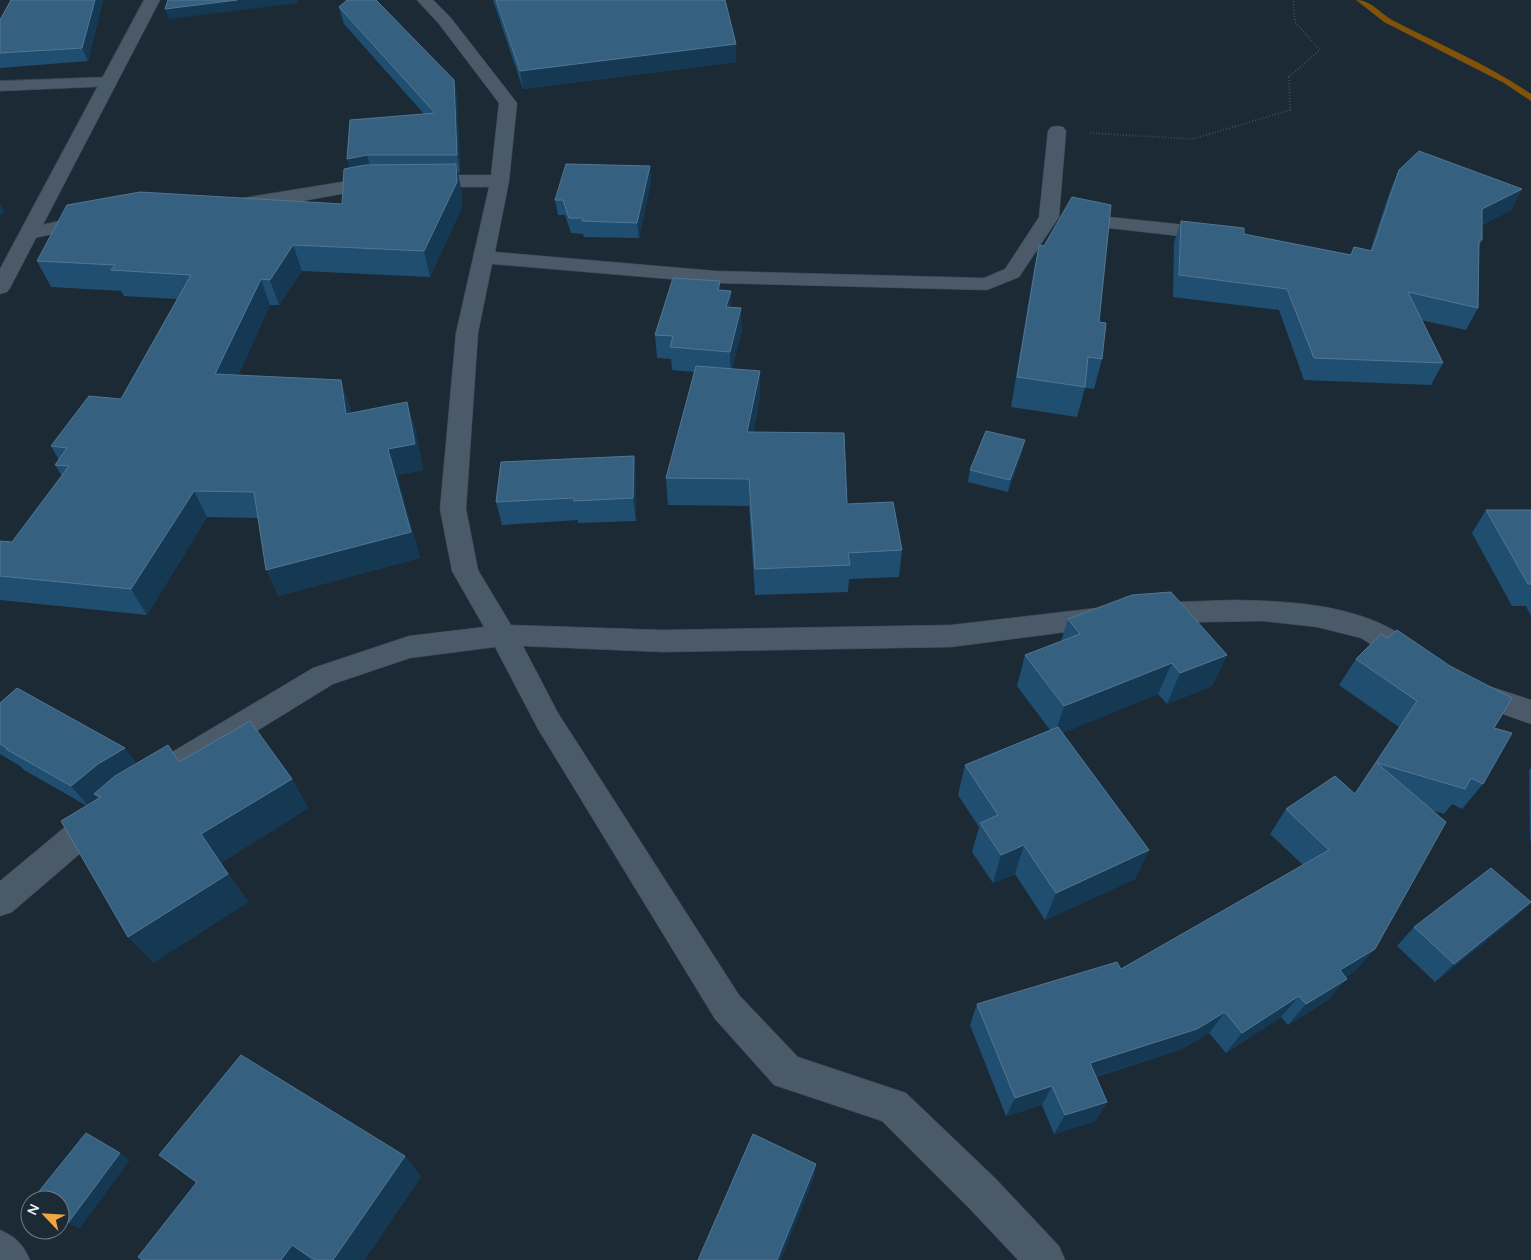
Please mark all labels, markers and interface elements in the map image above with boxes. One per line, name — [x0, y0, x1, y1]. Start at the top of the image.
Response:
north arrow — [20, 1190, 70, 1240]
text: N — [23, 1201, 44, 1218]

